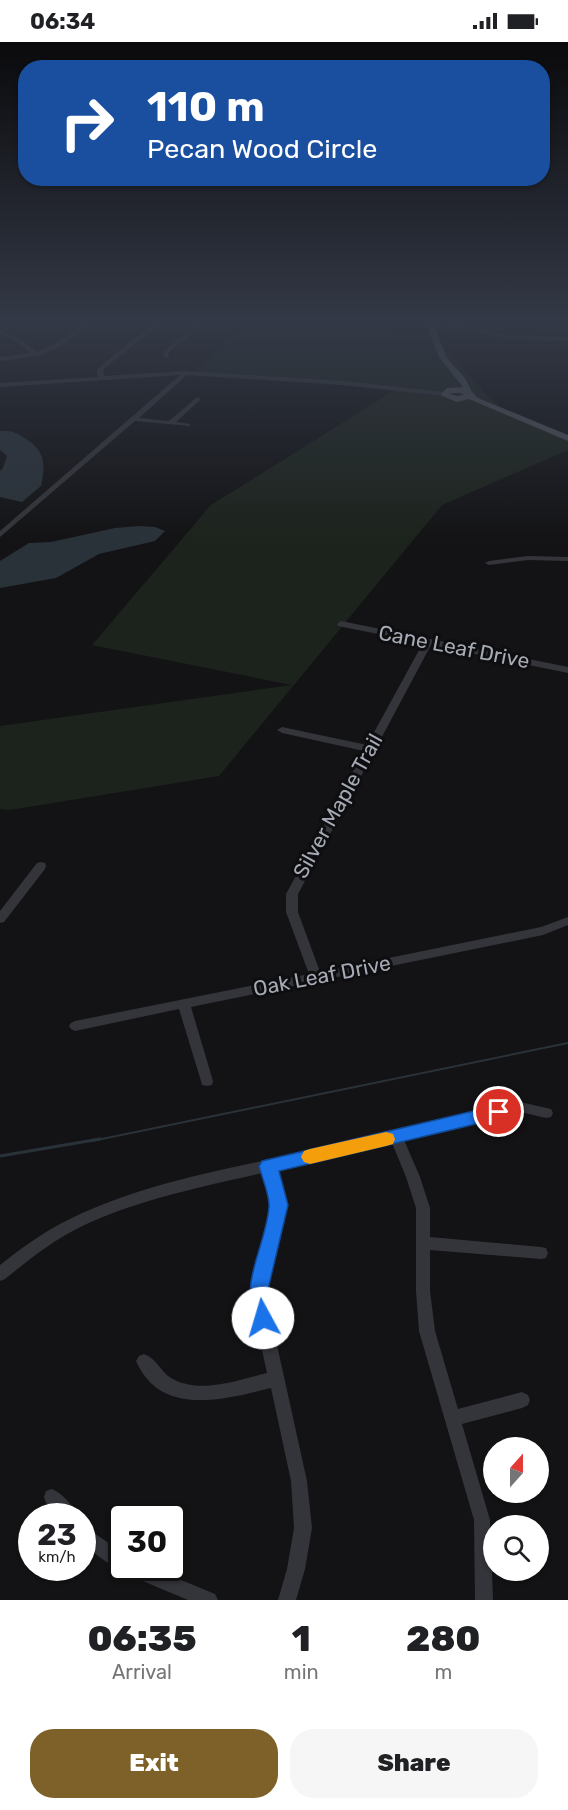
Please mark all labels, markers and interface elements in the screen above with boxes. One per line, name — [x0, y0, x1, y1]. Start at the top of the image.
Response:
text: 06:34 — [30, 8, 95, 35]
text: 110 m — [147, 82, 265, 132]
icon: right — [48, 84, 126, 162]
text: Pecan Wood Circle — [147, 133, 377, 165]
street label: Cane Leaf Drive — [376, 620, 532, 673]
street label: Silver Maple Trail — [288, 729, 388, 882]
street label: Oak Leaf Drive — [251, 950, 393, 1001]
pin — [473, 1086, 524, 1137]
icon: arrive — [482, 1095, 515, 1128]
position arrow — [231, 1286, 295, 1350]
north arrow — [483, 1437, 549, 1503]
map controls — [483, 1437, 549, 1581]
speed limit sign: 30 — [108, 1503, 186, 1581]
button: search — [483, 1515, 549, 1581]
text: 23 — [37, 1517, 77, 1553]
text: km/h — [38, 1548, 76, 1566]
text: 06:35 — [87, 1617, 196, 1660]
text: 1 — [292, 1617, 311, 1660]
text: 280 — [406, 1617, 481, 1660]
text: Arrival — [112, 1660, 172, 1684]
text: min — [284, 1660, 319, 1684]
text: m — [434, 1660, 452, 1684]
button: Exit — [30, 1729, 278, 1798]
button: Share — [290, 1729, 538, 1798]

